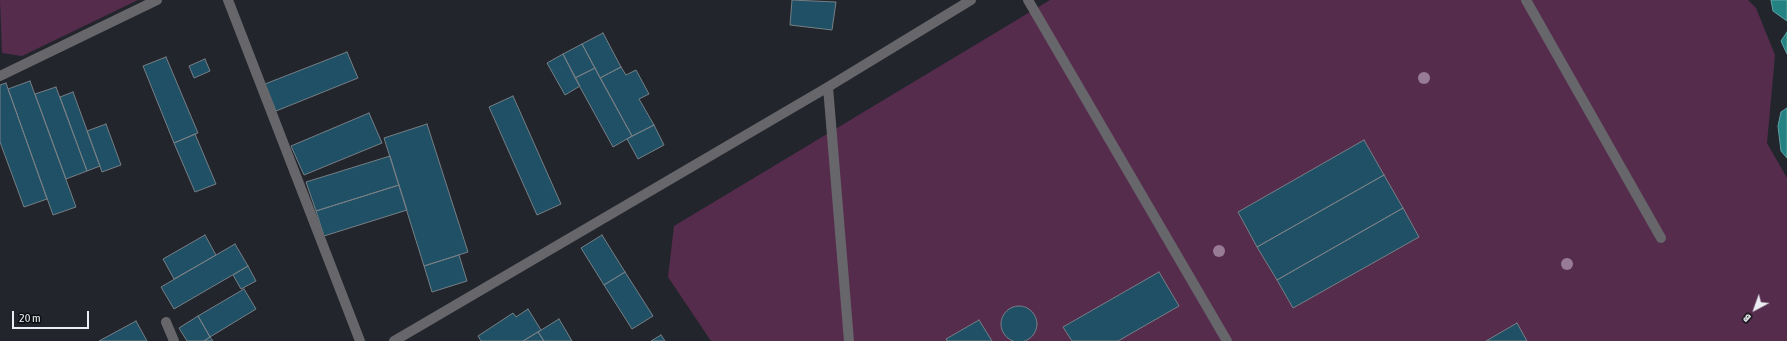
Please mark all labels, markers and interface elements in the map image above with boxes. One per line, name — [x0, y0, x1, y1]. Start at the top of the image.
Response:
north arrow — [1735, 289, 1775, 329]
scale bar — [14, 303, 91, 329]
text: 20 m — [19, 311, 41, 325]
text: B — [1741, 312, 1753, 324]

